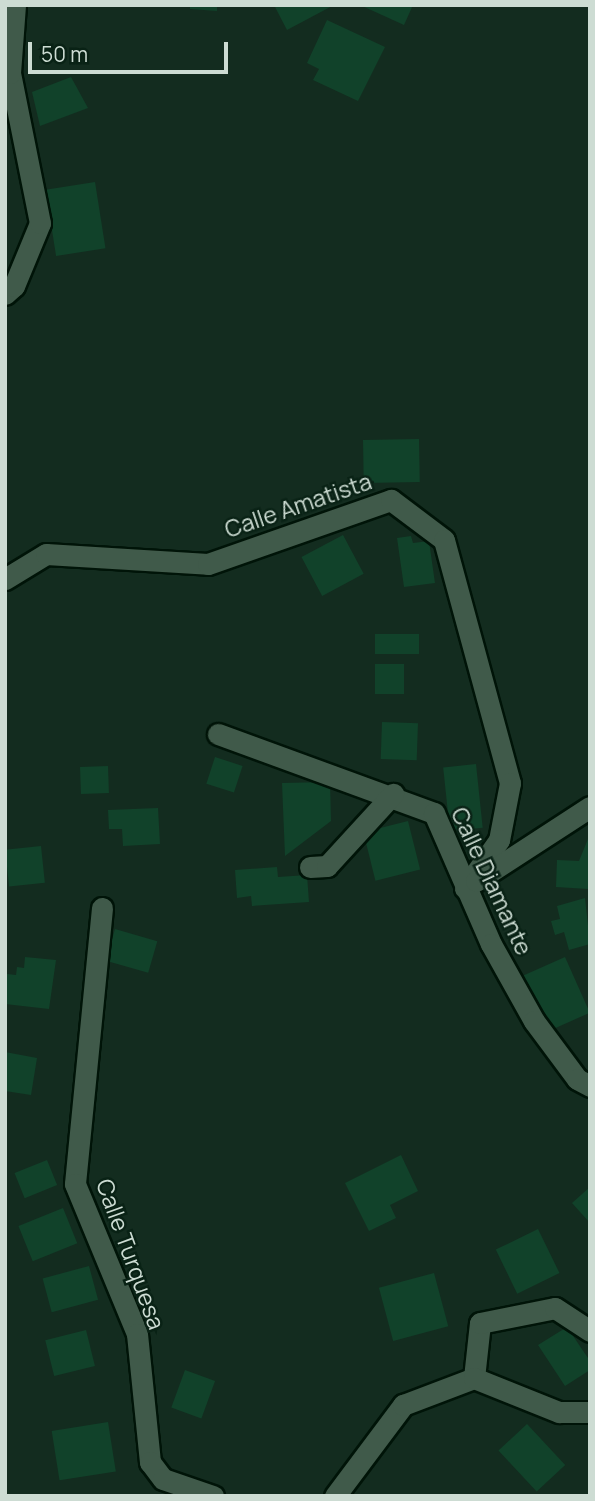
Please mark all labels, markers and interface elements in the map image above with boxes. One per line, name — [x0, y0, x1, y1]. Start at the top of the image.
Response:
scale bar — [32, 28, 231, 72]
text: 50 m — [41, 40, 88, 68]
street label: Calle Amatista — [221, 467, 375, 543]
street label: Calle Diamante — [446, 803, 538, 959]
street label: Calle Turquesa — [91, 1175, 171, 1333]

